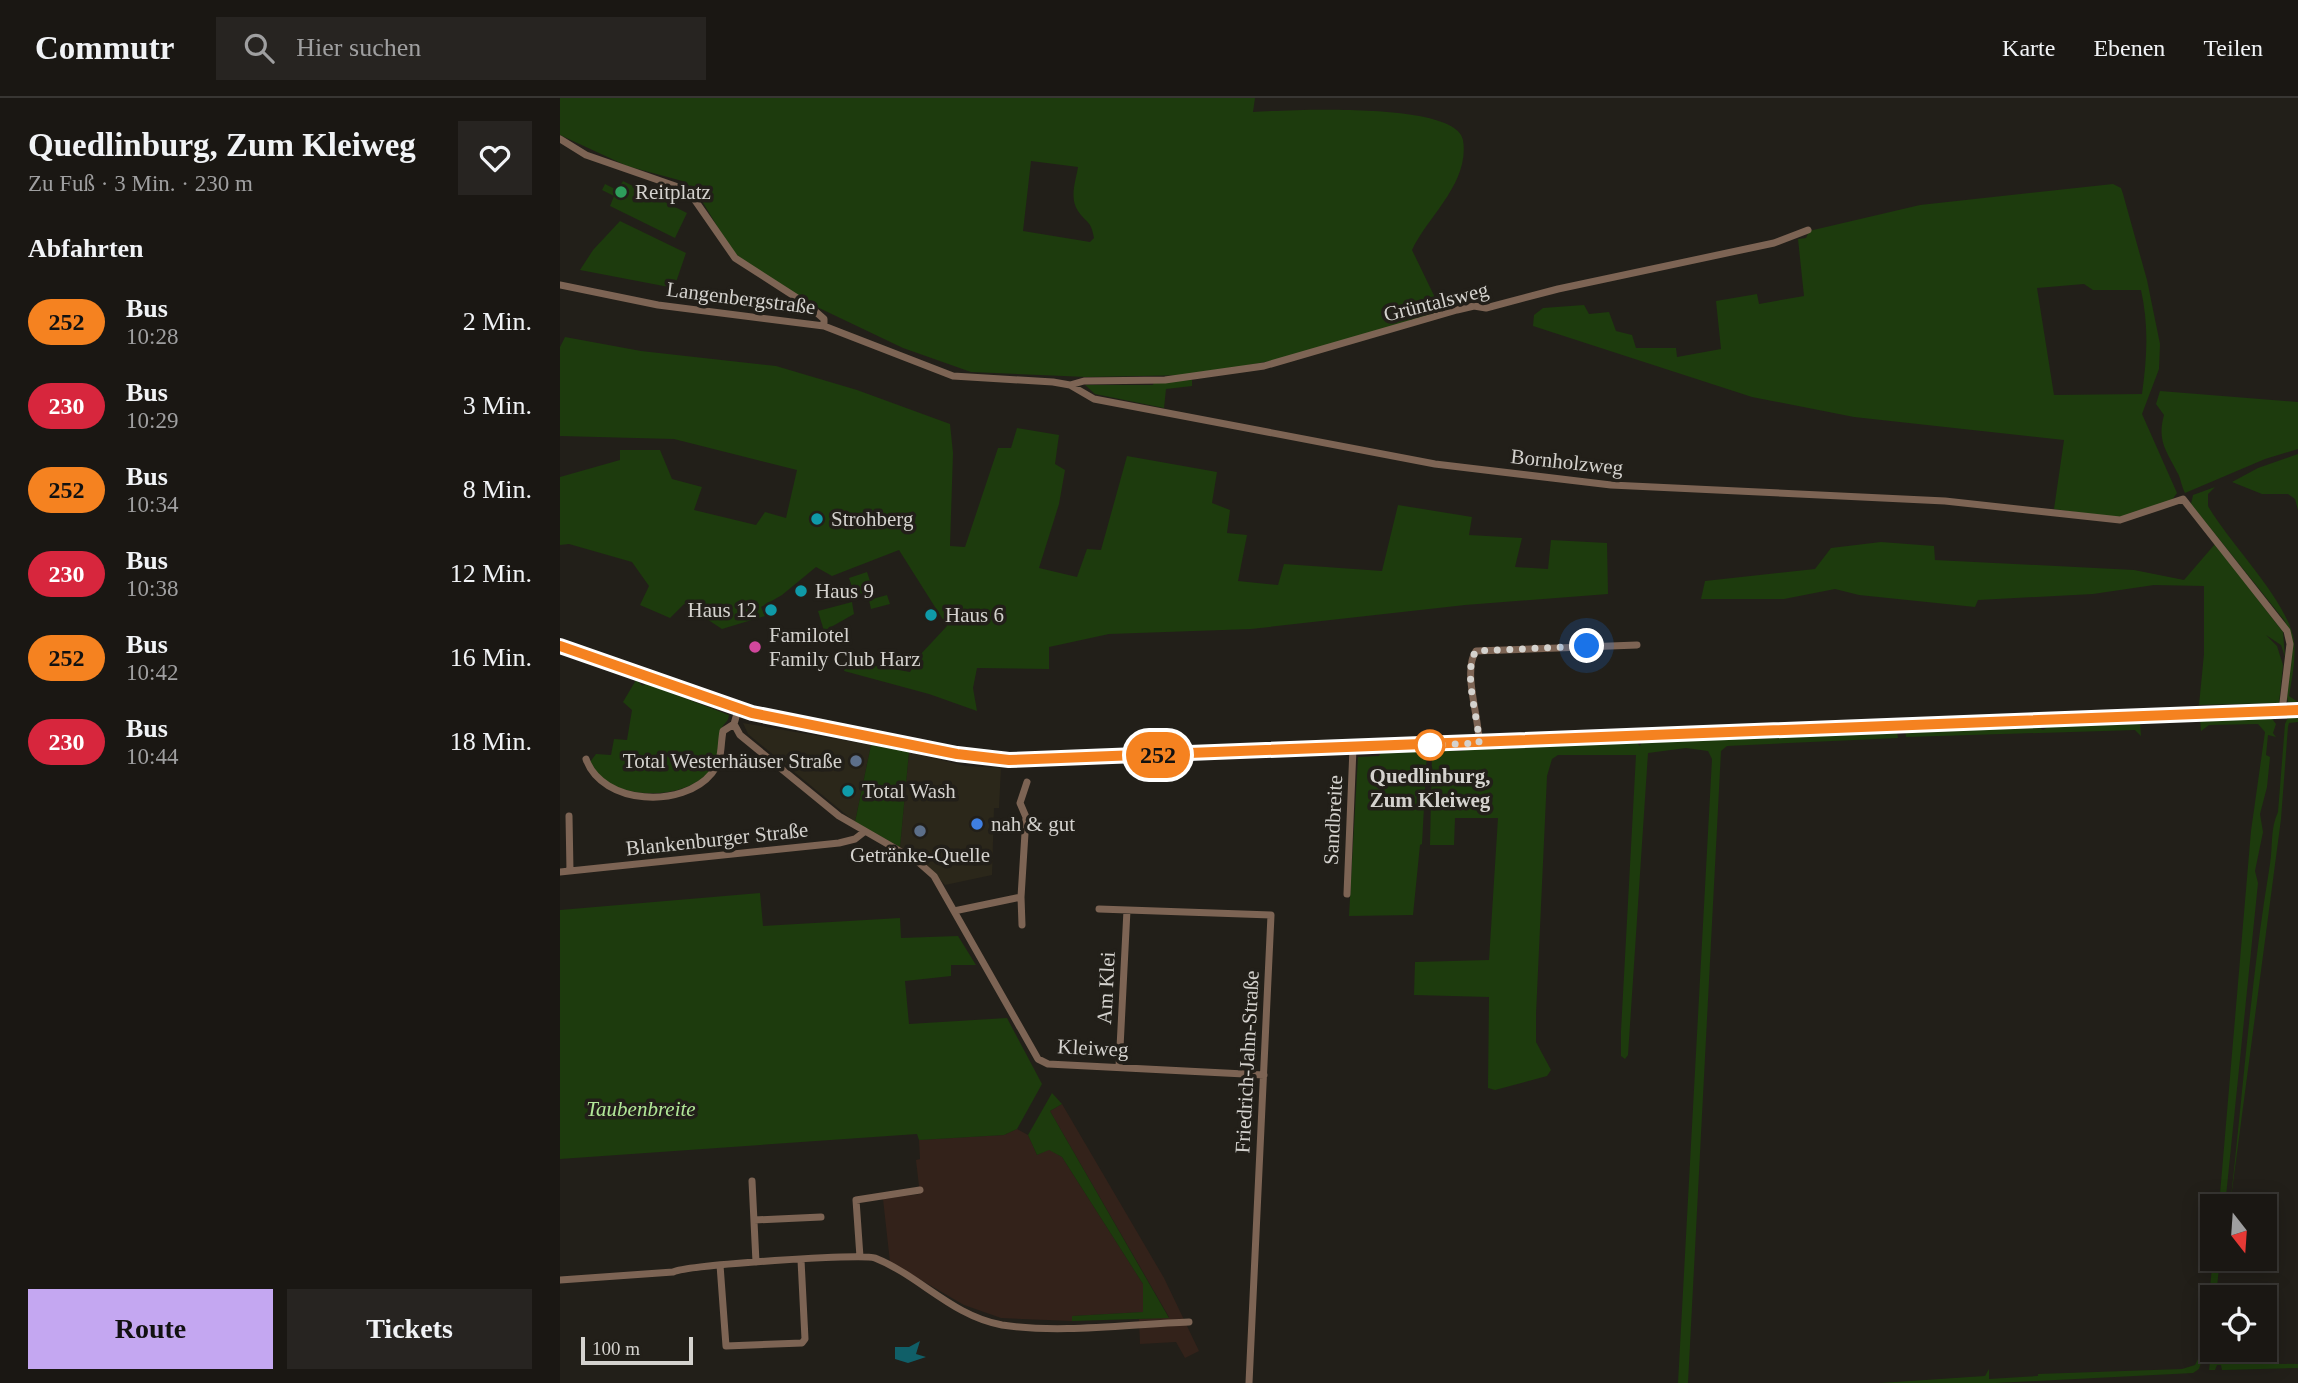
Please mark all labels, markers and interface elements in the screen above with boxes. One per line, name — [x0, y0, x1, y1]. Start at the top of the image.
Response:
search box — [216, 17, 706, 80]
icon: search — [240, 29, 278, 67]
text: Commutr — [35, 30, 174, 66]
text: Hier suchen — [296, 33, 421, 62]
text: Karte — [2002, 35, 2055, 61]
text: Ebenen — [2093, 35, 2165, 61]
text: Teilen — [2203, 35, 2263, 61]
button: heart — [458, 121, 532, 195]
text: Quedlinburg, Zum Kleiweg — [28, 127, 416, 163]
text: Zu Fuß · 3 Min. · 230 m — [28, 171, 253, 196]
place label: Reitplatz — [635, 180, 711, 204]
marker: Reitplatz — [613, 184, 629, 200]
text: Abfahrten — [28, 234, 144, 263]
street label: Langenbergstraße — [665, 277, 817, 319]
street label: Grüntalsweg — [1381, 277, 1491, 327]
text: Bus — [126, 294, 168, 323]
text: 2 Min. — [463, 307, 532, 336]
text: 252 — [49, 309, 85, 335]
text: 10:28 — [126, 324, 178, 349]
text: Bus — [126, 378, 168, 407]
text: 3 Min. — [463, 391, 532, 420]
text: 230 — [49, 393, 85, 419]
text: 10:29 — [126, 408, 178, 433]
street label: Bornholzweg — [1509, 444, 1625, 480]
text: Bus — [126, 462, 168, 491]
text: 8 Min. — [463, 475, 532, 504]
text: 252 — [49, 477, 85, 503]
text: 10:34 — [126, 492, 178, 517]
place label: Strohberg — [831, 507, 914, 531]
marker: Strohberg — [809, 511, 825, 527]
text: Bus — [126, 546, 168, 575]
text: 12 Min. — [450, 559, 532, 588]
text: 230 — [49, 561, 85, 587]
text: 10:38 — [126, 576, 178, 601]
place label: Haus 9 — [815, 579, 874, 603]
marker: Haus 9 — [793, 583, 809, 599]
place label: Haus 12 — [688, 598, 757, 622]
marker: Haus 12 — [763, 602, 779, 618]
place label: Haus 6 — [945, 603, 1004, 627]
marker: Haus 6 — [923, 607, 939, 623]
place label: Familotel Family Club Harz — [769, 623, 921, 671]
your location — [1569, 628, 1604, 663]
text: Bus — [126, 630, 168, 659]
marker: Familotel Family Club Harz — [747, 639, 763, 655]
text: 16 Min. — [450, 643, 532, 672]
text: 252 — [49, 645, 85, 671]
text: 10:42 — [126, 660, 178, 685]
text: Bus — [126, 714, 168, 743]
text: 18 Min. — [450, 727, 532, 756]
text: 230 — [49, 729, 85, 755]
marker: Quedlinburg, Zum Kleiweg — [1415, 730, 1445, 760]
line badge: 252 — [1118, 732, 1198, 778]
text: 252 — [1140, 742, 1176, 768]
text: 10:44 — [126, 744, 178, 769]
place label: Total Westerhäuser Straße — [623, 749, 842, 773]
marker: Total Westerhäuser Straße — [848, 753, 864, 769]
place label: Quedlinburg, Zum Kleiweg — [1370, 764, 1491, 812]
street label: Sandbreite — [1319, 775, 1347, 865]
place label: Total Wash — [862, 779, 956, 803]
marker: Total Wash — [840, 783, 856, 799]
place label: nah & gut — [991, 812, 1075, 836]
marker: nah & gut — [969, 816, 985, 832]
street label: Blankenburger Straße — [625, 817, 809, 861]
marker: Getränke-Quelle — [912, 823, 928, 839]
place label: Getränke-Quelle — [850, 843, 990, 867]
street label: Am Klei — [1092, 951, 1120, 1025]
street label: Friedrich-Jahn-Straße — [1230, 970, 1264, 1154]
street label: Kleiweg — [1057, 1034, 1130, 1062]
park label: Taubenbreite — [586, 1097, 696, 1121]
north arrow — [2200, 1194, 2277, 1270]
map controls — [2200, 1194, 2277, 1362]
button: locate — [2200, 1285, 2277, 1362]
button: Route — [28, 1289, 273, 1369]
button: Tickets — [287, 1289, 532, 1369]
scale bar — [581, 1334, 693, 1366]
text: 100 m — [592, 1338, 640, 1359]

